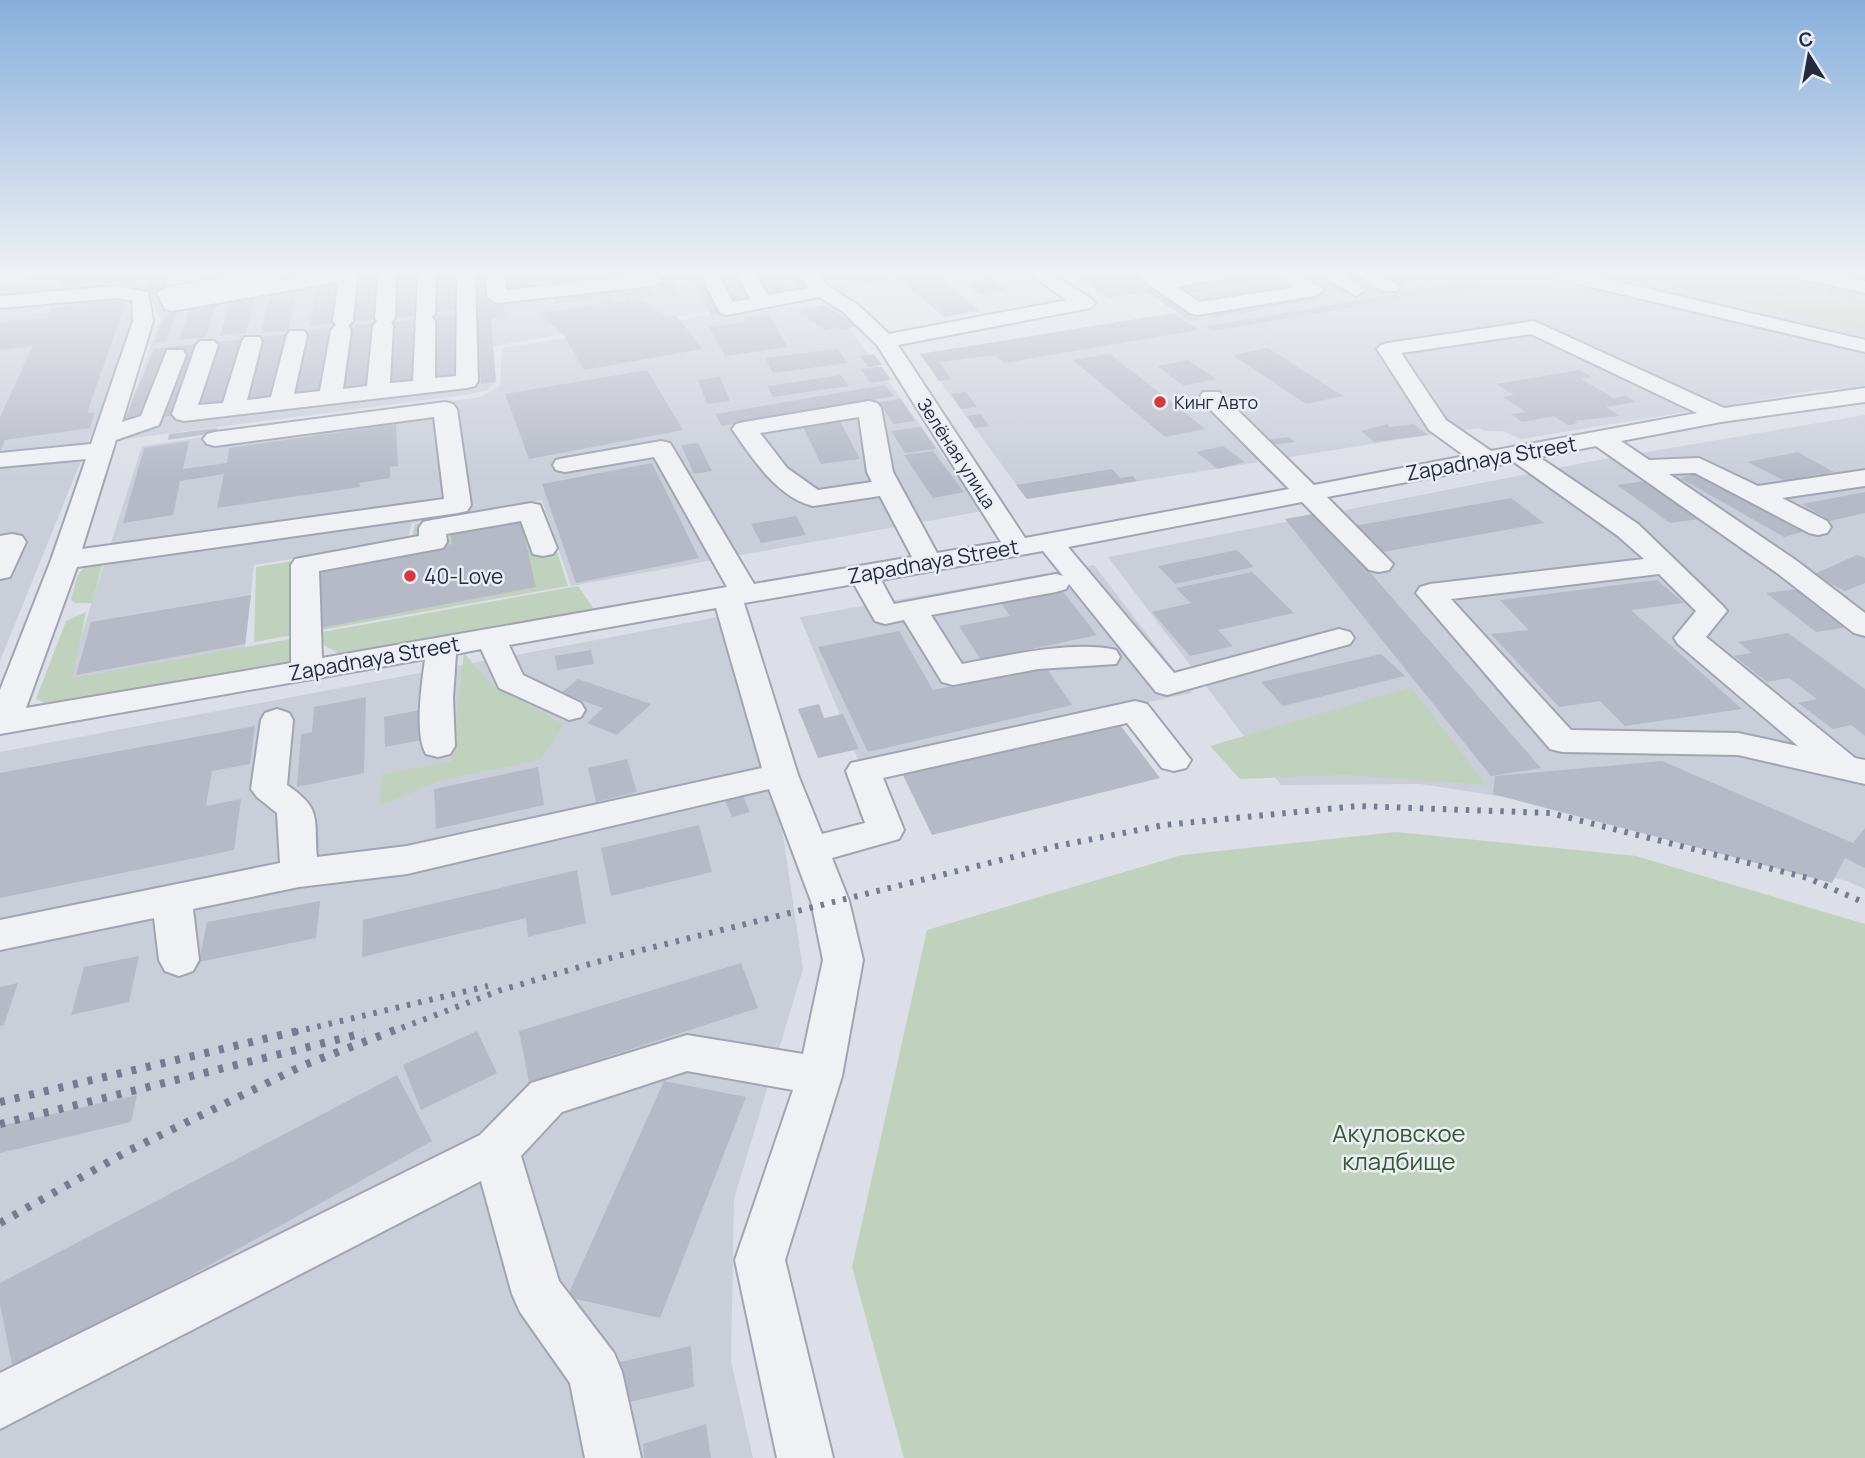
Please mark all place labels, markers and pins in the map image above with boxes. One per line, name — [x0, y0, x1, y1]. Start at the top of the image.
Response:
place label: Кинг Авто — [1174, 390, 1258, 414]
marker: Кинг Авто — [1152, 394, 1168, 410]
place label: 40-Love — [424, 562, 503, 590]
marker: 40-Love — [402, 568, 418, 584]

